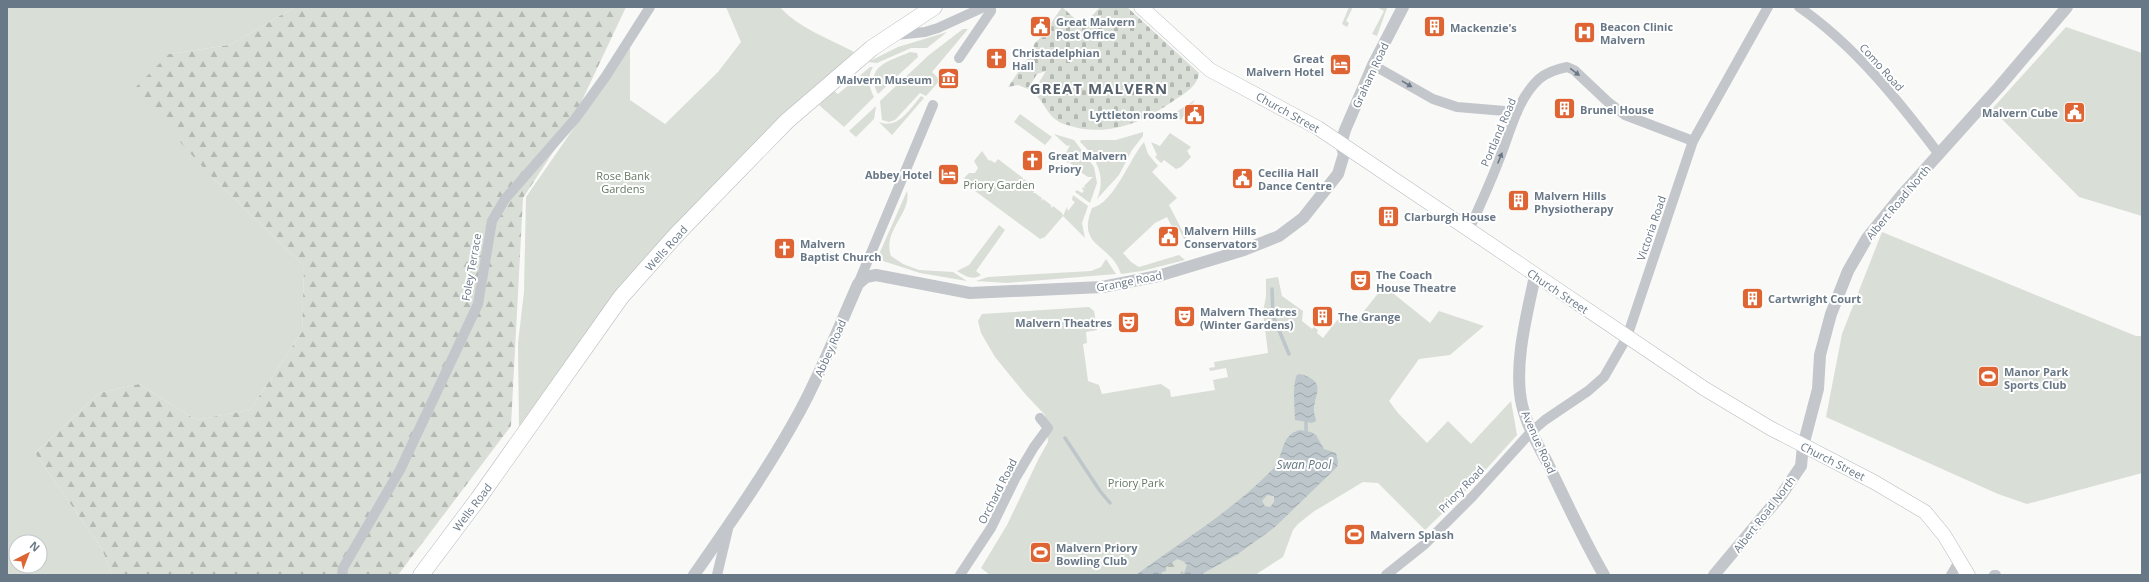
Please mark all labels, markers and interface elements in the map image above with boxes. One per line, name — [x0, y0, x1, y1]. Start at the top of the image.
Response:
public building icon: Great Malvern Post Office — [1027, 14, 1053, 40]
place label: Great Malvern Post Office — [1056, 14, 1135, 42]
building icon: Mackenzie's — [1421, 14, 1447, 40]
hospital icon: Beacon Clinic Malvern — [1571, 19, 1597, 45]
place label: Beacon Clinic Malvern — [1600, 19, 1673, 47]
place label: Mackenzie's — [1450, 20, 1517, 35]
street label: Graham Road — [1348, 40, 1392, 110]
street label: Como Road — [1857, 40, 1907, 94]
church icon: Christadelphian Hall — [984, 45, 1010, 71]
place label: Christadelphian Hall — [1012, 45, 1100, 73]
place label: Great Malvern Hotel — [1246, 51, 1324, 79]
hotel icon: Great Malvern Hotel — [1327, 51, 1353, 77]
museum icon: Malvern Museum — [935, 66, 961, 92]
one-way arrow — [1570, 68, 1581, 76]
place label: Malvern Museum — [836, 72, 932, 87]
district label: GREAT MALVERN — [1030, 78, 1168, 98]
one-way arrow — [1401, 81, 1413, 88]
street label: Church Street — [1254, 88, 1323, 136]
street label: Portland Road — [1477, 95, 1519, 169]
building icon: Brunel House — [1551, 96, 1577, 122]
public building icon: Malvern Cube — [2061, 99, 2087, 125]
public building icon: Lyttleton rooms — [1181, 101, 1207, 127]
place label: Brunel House — [1580, 102, 1654, 117]
place label: Malvern Cube — [1982, 105, 2058, 120]
place label: Lyttleton rooms — [1090, 107, 1179, 122]
church icon: Great Malvern Priory — [1019, 148, 1045, 174]
place label: Great Malvern Priory — [1048, 148, 1127, 176]
one-way arrow — [1497, 152, 1503, 164]
hotel icon: Abbey Hotel — [935, 161, 961, 187]
street label: Albert Road North — [1862, 162, 1934, 242]
public building icon: Cecilia Hall Dance Centre — [1230, 165, 1256, 191]
place label: Cecilia Hall Dance Centre — [1258, 165, 1333, 193]
place label: Abbey Hotel — [865, 167, 932, 182]
park label: Rose Bank Gardens — [596, 168, 650, 196]
park label: Priory Garden — [963, 177, 1035, 192]
building icon: Malvern Hills Physiotherapy — [1506, 188, 1532, 214]
place label: Malvern Hills Physiotherapy — [1534, 188, 1614, 216]
street label: Victoria Road — [1633, 194, 1669, 262]
building icon: Clarburgh House — [1375, 203, 1401, 229]
place label: Clarburgh House — [1404, 209, 1496, 224]
street label: Wells Road — [642, 222, 690, 274]
public building icon: Malvern Hills Conservators — [1156, 223, 1182, 249]
place label: Malvern Hills Conservators — [1184, 223, 1257, 251]
street label: Foley Terrace — [458, 232, 484, 302]
church icon: Malvern Baptist Church — [772, 236, 798, 262]
place label: Malvern Baptist Church — [800, 236, 882, 264]
street label: Church Street — [1525, 265, 1591, 317]
street label: Grange Road — [1095, 267, 1163, 295]
theatre icon: The Coach House Theatre — [1347, 267, 1373, 293]
place label: The Coach House Theatre — [1376, 267, 1457, 295]
building icon: Cartwright Court — [1740, 285, 1766, 311]
place label: Cartwright Court — [1768, 291, 1861, 306]
building icon: The Grange — [1310, 303, 1336, 329]
theatre icon: Malvern Theatres (Winter Gardens) — [1171, 304, 1197, 330]
place label: Malvern Theatres (Winter Gardens) — [1200, 304, 1297, 332]
theatre icon: Malvern Theatres — [1115, 309, 1141, 335]
place label: The Grange — [1338, 309, 1401, 324]
place label: Malvern Theatres — [1015, 315, 1113, 330]
street label: Abbey Road — [811, 317, 849, 379]
sports icon: Manor Park Sports Club — [1975, 364, 2001, 390]
place label: Manor Park Sports Club — [2004, 364, 2068, 392]
street label: Avenue Road — [1518, 408, 1560, 476]
street label: Church Street — [1798, 438, 1868, 484]
street label: Orchard Road — [974, 456, 1020, 526]
water label: Swan Pool — [1277, 456, 1332, 473]
street label: Priory Road — [1435, 462, 1487, 516]
street label: Albert Road North — [1729, 473, 1799, 555]
park label: Priory Park — [1108, 475, 1164, 490]
street label: Wells Road — [449, 480, 495, 534]
sports icon: Malvern Splash — [1342, 521, 1368, 547]
place label: Malvern Splash — [1370, 527, 1454, 542]
north arrow — [8, 534, 48, 574]
text: N — [27, 538, 43, 555]
sports icon: Malvern Priory Bowling Club — [1028, 540, 1054, 566]
place label: Malvern Priory Bowling Club — [1056, 540, 1138, 568]

